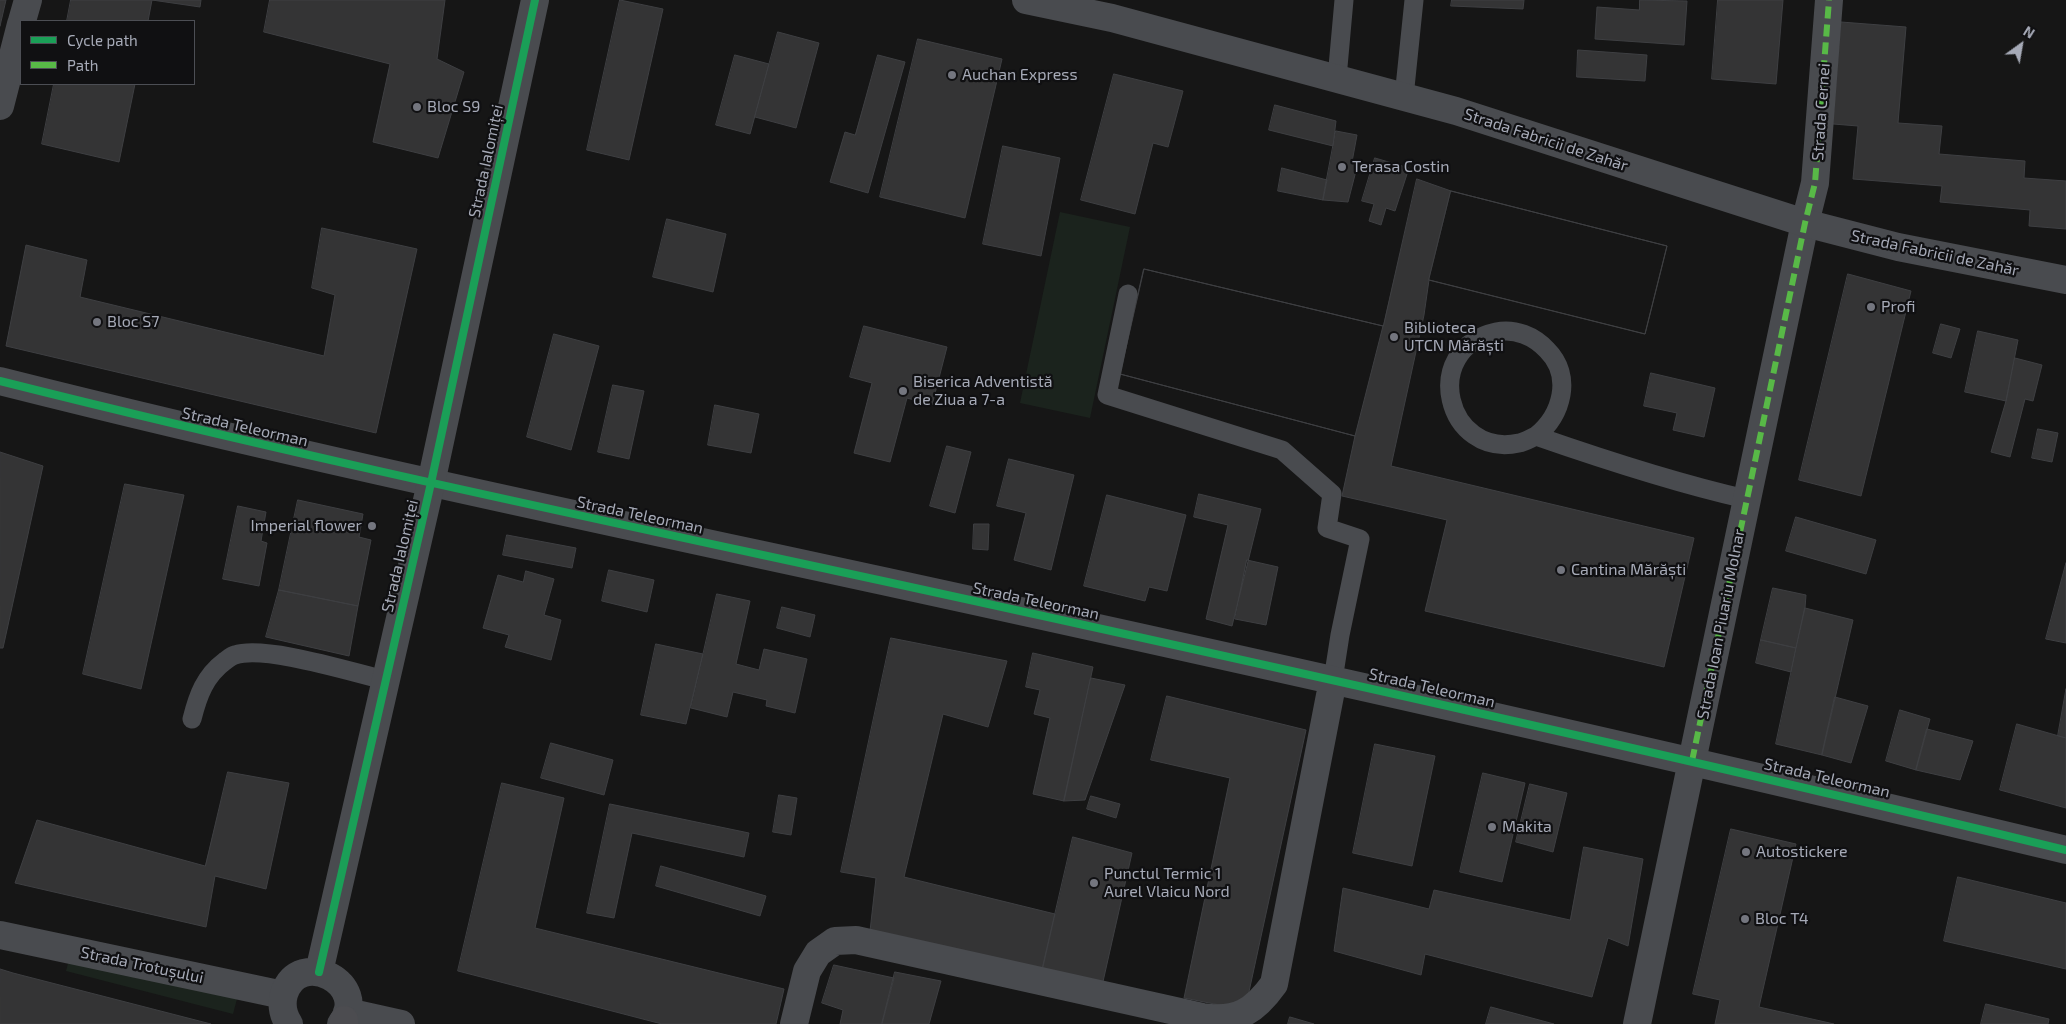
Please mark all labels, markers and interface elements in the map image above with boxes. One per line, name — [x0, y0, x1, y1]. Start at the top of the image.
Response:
legend — [20, 20, 195, 85]
north arrow — [1996, 20, 2046, 70]
text: N — [2020, 22, 2038, 42]
text: Cycle path — [67, 31, 138, 49]
text: Path — [67, 56, 98, 74]
street label: Strada Cernei — [1808, 63, 1834, 161]
place label: Auchan Express — [962, 65, 1078, 85]
marker: Auchan Express — [946, 69, 958, 81]
place label: Bloc S9 — [427, 97, 480, 117]
marker: Bloc S9 — [411, 101, 423, 113]
street label: Strada Ialomiței — [465, 103, 507, 219]
street label: Strada Fabricii de Zahăr — [1462, 104, 1630, 176]
place label: Terasa Costin — [1352, 157, 1449, 177]
marker: Terasa Costin — [1336, 161, 1348, 173]
street label: Strada Fabricii de Zahăr — [1849, 226, 2021, 280]
place label: Profi — [1881, 297, 1915, 317]
marker: Profi — [1865, 301, 1877, 313]
place label: Bloc S7 — [107, 312, 159, 332]
marker: Bloc S7 — [91, 316, 103, 328]
place label: Biblioteca UTCN Mărăști — [1404, 318, 1504, 356]
marker: Biblioteca UTCN Mărăști — [1388, 331, 1400, 343]
place label: Biserica Adventistă de Ziua a 7-a — [913, 372, 1053, 410]
marker: Biserica Adventistă de Ziua a 7-a — [897, 385, 909, 397]
street label: Strada Teleorman — [180, 403, 310, 451]
street label: Strada Teleorman — [575, 492, 705, 538]
street label: Strada Ialomiței — [378, 498, 422, 614]
place label: Imperial flower — [251, 516, 362, 536]
marker: Imperial flower — [366, 520, 378, 532]
street label: Strada Ioan Piuariu Molnar — [1693, 527, 1749, 721]
place label: Cantina Mărăști — [1571, 560, 1686, 580]
marker: Cantina Mărăști — [1555, 564, 1567, 576]
street label: Strada Teleorman — [971, 578, 1101, 624]
street label: Strada Teleorman — [1367, 664, 1497, 712]
street label: Strada Teleorman — [1762, 754, 1892, 802]
place label: Makita — [1502, 817, 1552, 837]
marker: Makita — [1486, 821, 1498, 833]
place label: Autostickere — [1756, 842, 1848, 862]
marker: Autostickere — [1740, 846, 1752, 858]
place label: Punctul Termic 1 Aurel Vlaicu Nord — [1104, 864, 1230, 902]
marker: Punctul Termic 1 Aurel Vlaicu Nord — [1088, 877, 1100, 889]
place label: Bloc T4 — [1755, 909, 1809, 929]
marker: Bloc T4 — [1739, 913, 1751, 925]
street label: Strada Trotușului — [79, 943, 205, 987]

